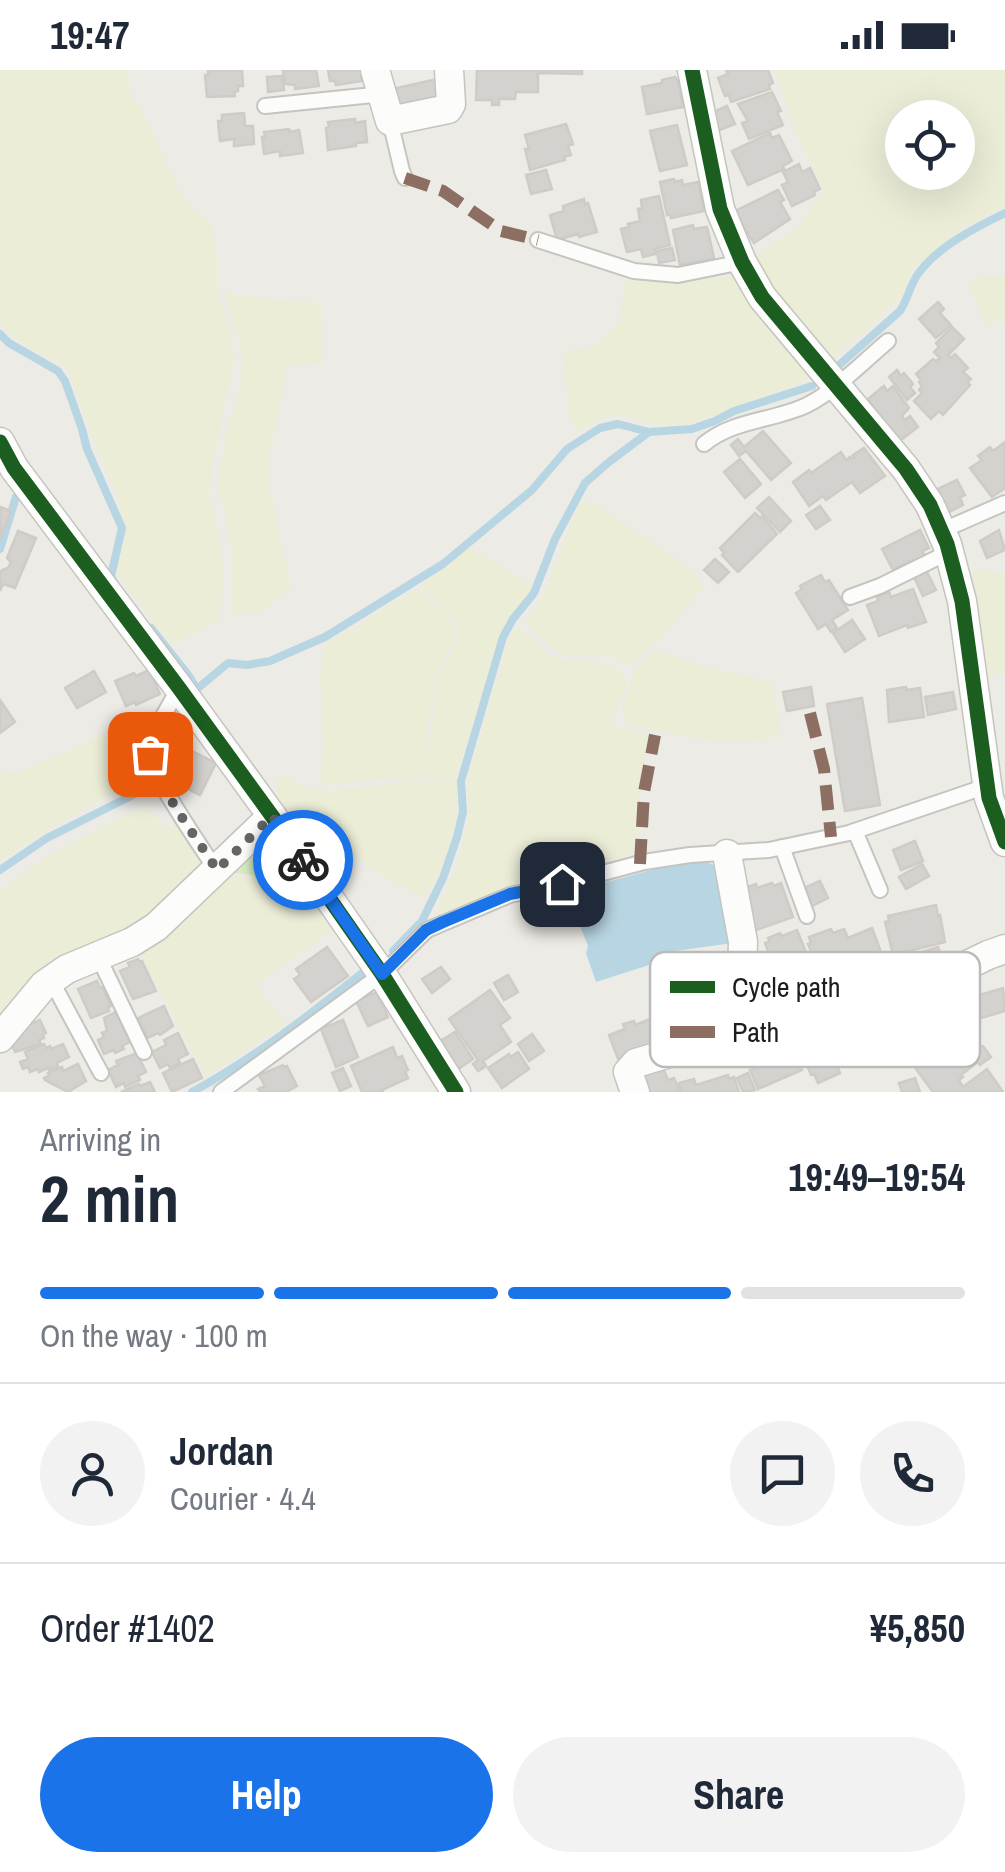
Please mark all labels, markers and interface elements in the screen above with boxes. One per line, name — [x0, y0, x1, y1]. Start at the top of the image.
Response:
text: 19:47 — [50, 10, 130, 61]
map controls — [885, 100, 975, 190]
button: locate — [885, 100, 975, 190]
pin — [108, 712, 193, 797]
icon: bag — [123, 727, 178, 782]
courier — [253, 810, 353, 910]
icon: bike — [276, 833, 331, 888]
pin — [520, 842, 605, 927]
icon: home — [535, 857, 590, 912]
legend — [650, 952, 980, 1067]
text: Cycle path — [732, 968, 840, 1006]
text: Path — [732, 1013, 779, 1051]
text: Arriving in — [40, 1118, 161, 1161]
text: 19:49–19:54 — [788, 1152, 965, 1203]
text: 2 min — [40, 1155, 179, 1242]
text: On the way · 100 m — [40, 1314, 268, 1357]
button: person — [40, 1421, 145, 1526]
button: chat — [730, 1421, 835, 1526]
button: phone — [860, 1421, 965, 1526]
text: Jordan — [170, 1426, 274, 1477]
text: Courier · 4.4 — [170, 1477, 316, 1520]
text: Order #1402 — [40, 1603, 215, 1654]
text: ¥5,850 — [870, 1603, 965, 1654]
button: Help — [40, 1737, 493, 1852]
button: Share — [513, 1737, 965, 1852]

